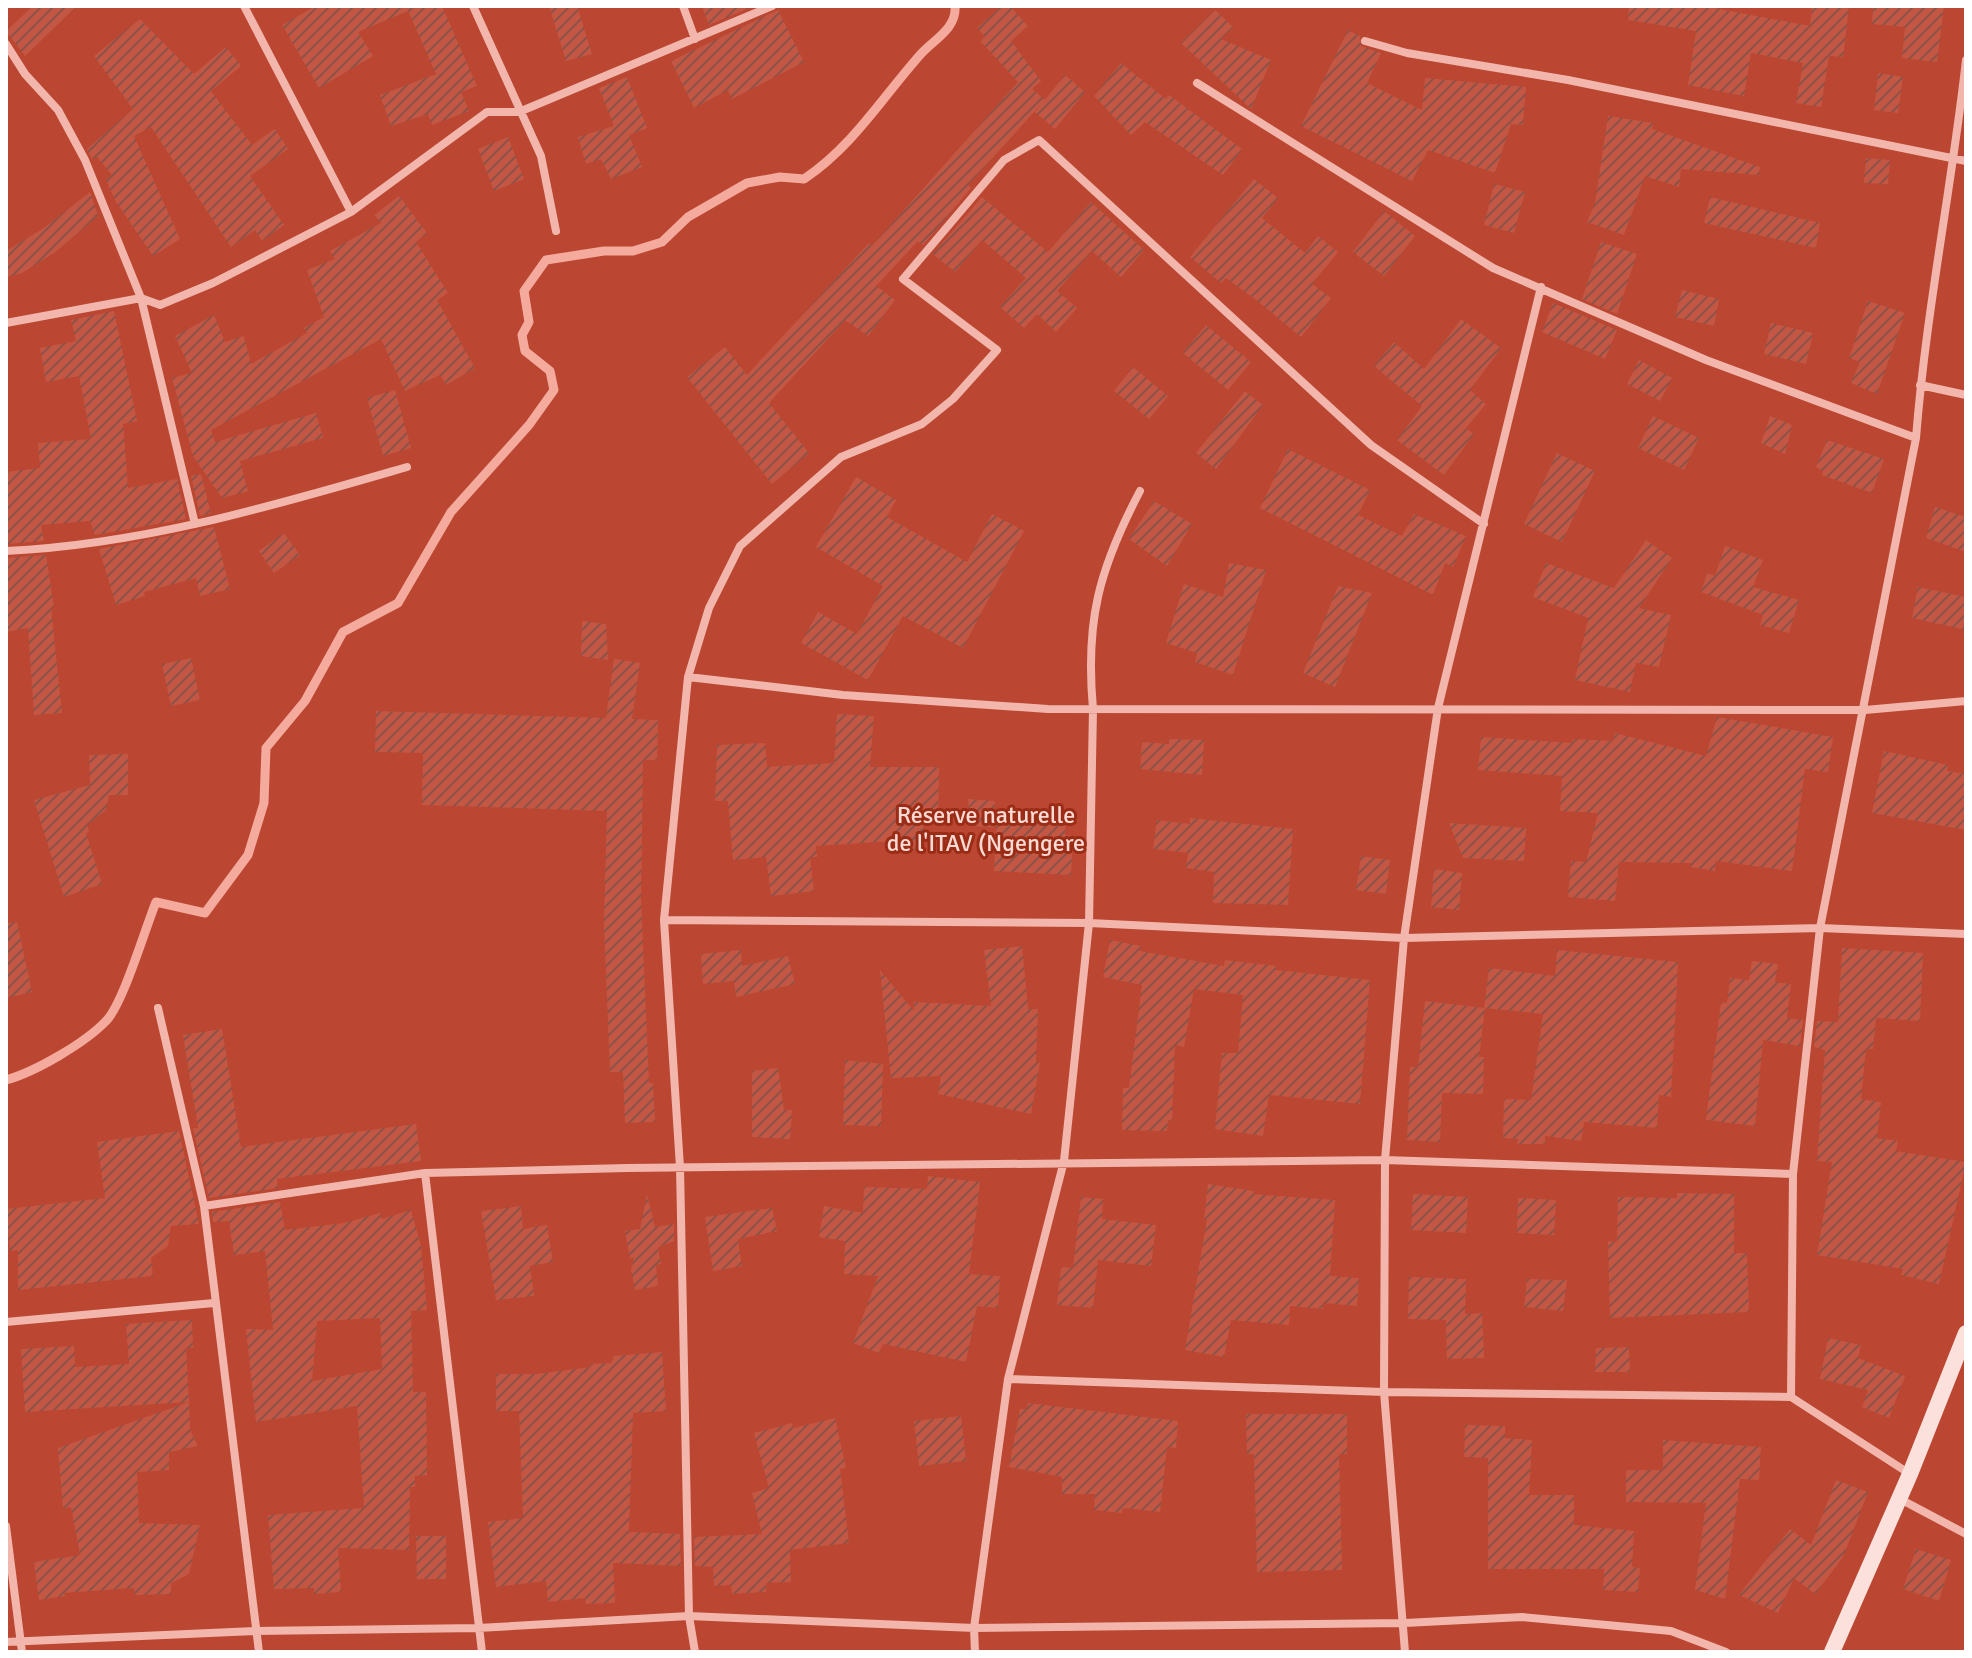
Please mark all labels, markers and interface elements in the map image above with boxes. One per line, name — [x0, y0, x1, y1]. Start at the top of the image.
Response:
park label: Réserve naturelle de l'ITAV (Ngengere — [887, 800, 1085, 858]

